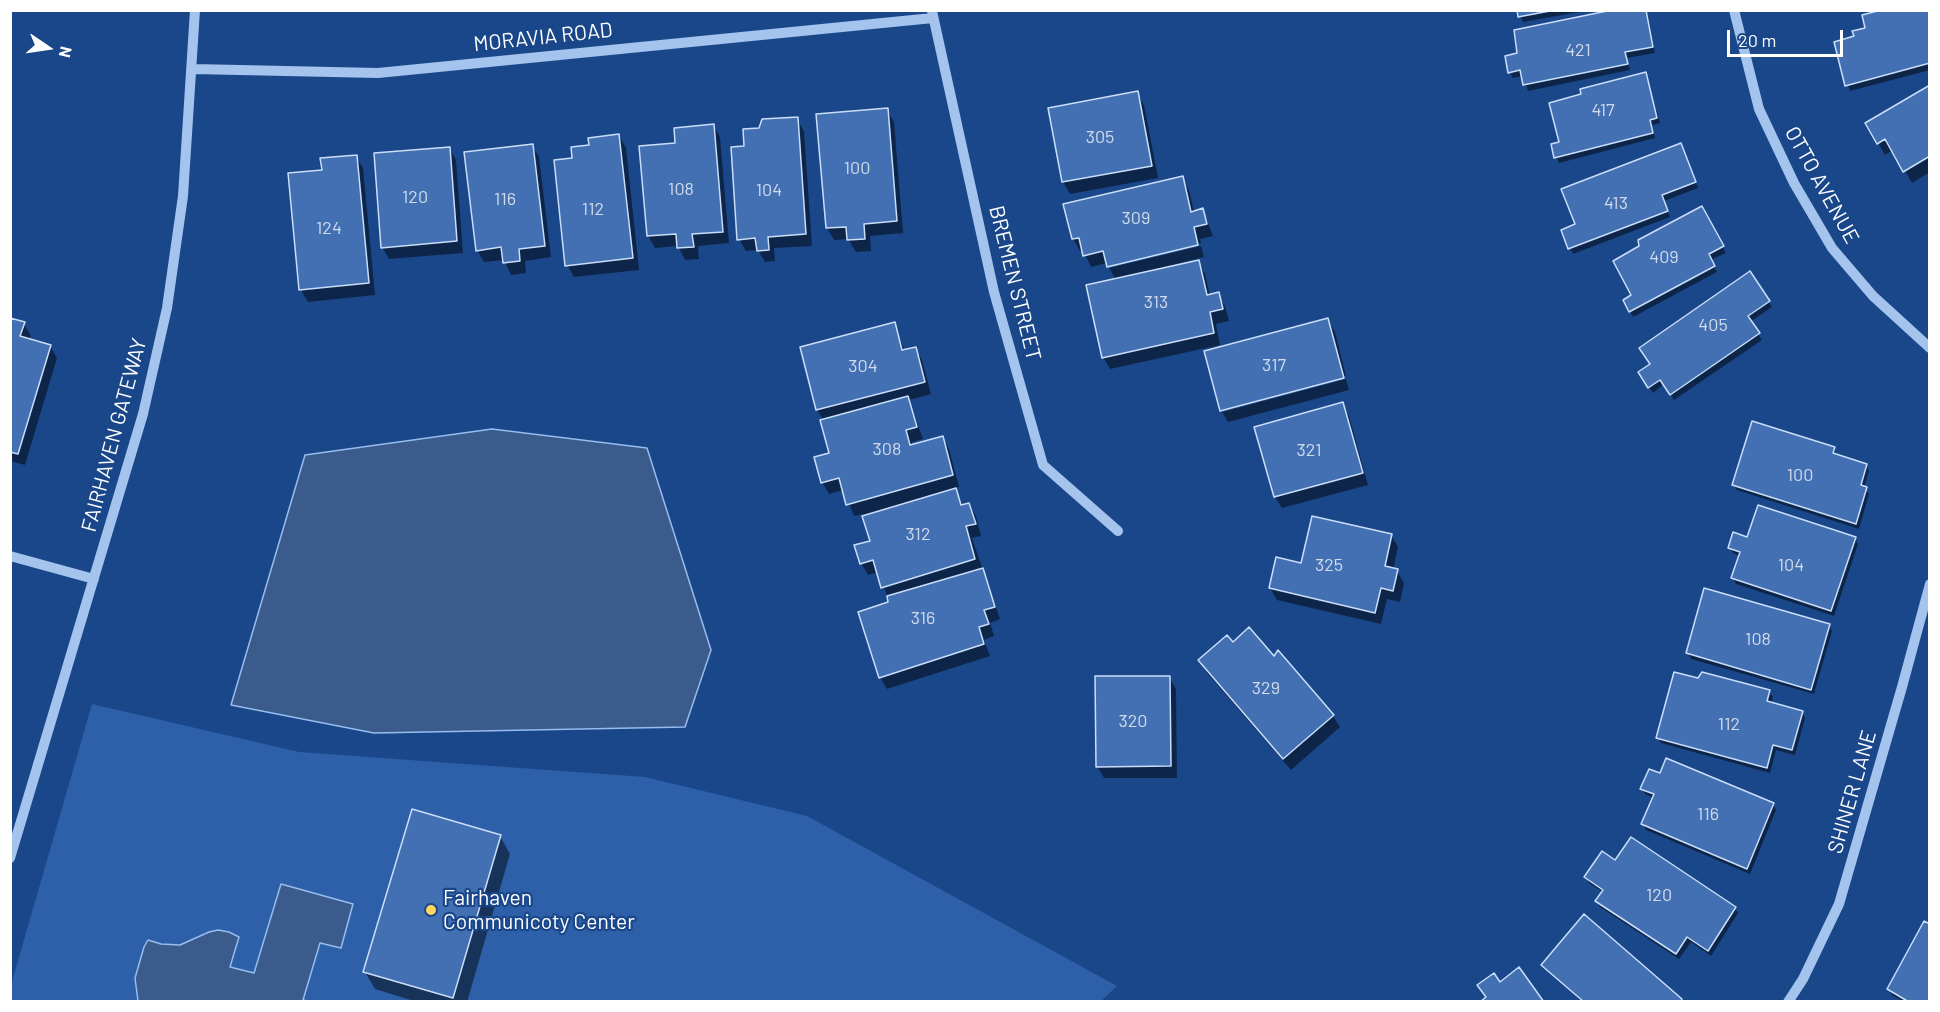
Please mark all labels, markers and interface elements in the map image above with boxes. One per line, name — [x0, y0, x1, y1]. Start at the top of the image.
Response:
street label: MORAVIA ROAD — [472, 17, 614, 57]
north arrow — [18, 18, 78, 78]
scale bar — [1730, 18, 1846, 56]
text: 20 m — [1738, 29, 1776, 51]
house number: 421 — [1565, 39, 1591, 61]
text: N — [56, 45, 76, 59]
house number: 417 — [1591, 99, 1615, 121]
street label: OTTO AVENUE — [1779, 122, 1865, 248]
house number: 305 — [1086, 126, 1114, 148]
house number: 100 — [844, 157, 870, 179]
house number: 108 — [668, 178, 694, 200]
house number: 104 — [756, 179, 782, 201]
house number: 120 — [402, 186, 428, 208]
house number: 116 — [494, 188, 516, 210]
house number: 413 — [1604, 192, 1628, 214]
house number: 112 — [582, 198, 604, 220]
street label: BREMEN STREET — [984, 203, 1046, 363]
house number: 309 — [1122, 207, 1150, 229]
house number: 124 — [316, 217, 342, 239]
house number: 409 — [1649, 246, 1679, 268]
house number: 313 — [1144, 291, 1168, 313]
house number: 405 — [1698, 314, 1728, 336]
street label: FAIRHAVEN GATEWAY — [76, 335, 152, 535]
house number: 317 — [1262, 354, 1286, 376]
house number: 304 — [848, 355, 878, 377]
house number: 308 — [873, 438, 901, 460]
house number: 321 — [1297, 439, 1321, 461]
house number: 100 — [1787, 464, 1813, 486]
house number: 312 — [905, 523, 931, 545]
house number: 325 — [1315, 554, 1343, 576]
house number: 104 — [1778, 554, 1804, 576]
house number: 316 — [911, 607, 935, 629]
house number: 108 — [1745, 628, 1771, 650]
house number: 329 — [1252, 677, 1280, 699]
house number: 320 — [1118, 710, 1148, 732]
house number: 112 — [1718, 713, 1740, 735]
street label: SHINER LANE — [1822, 727, 1882, 857]
house number: 116 — [1697, 803, 1719, 825]
house number: 120 — [1646, 884, 1672, 906]
place label: Fairhaven Communicoty Center — [443, 885, 635, 935]
marker: Fairhaven Communicoty Center — [424, 903, 438, 917]

